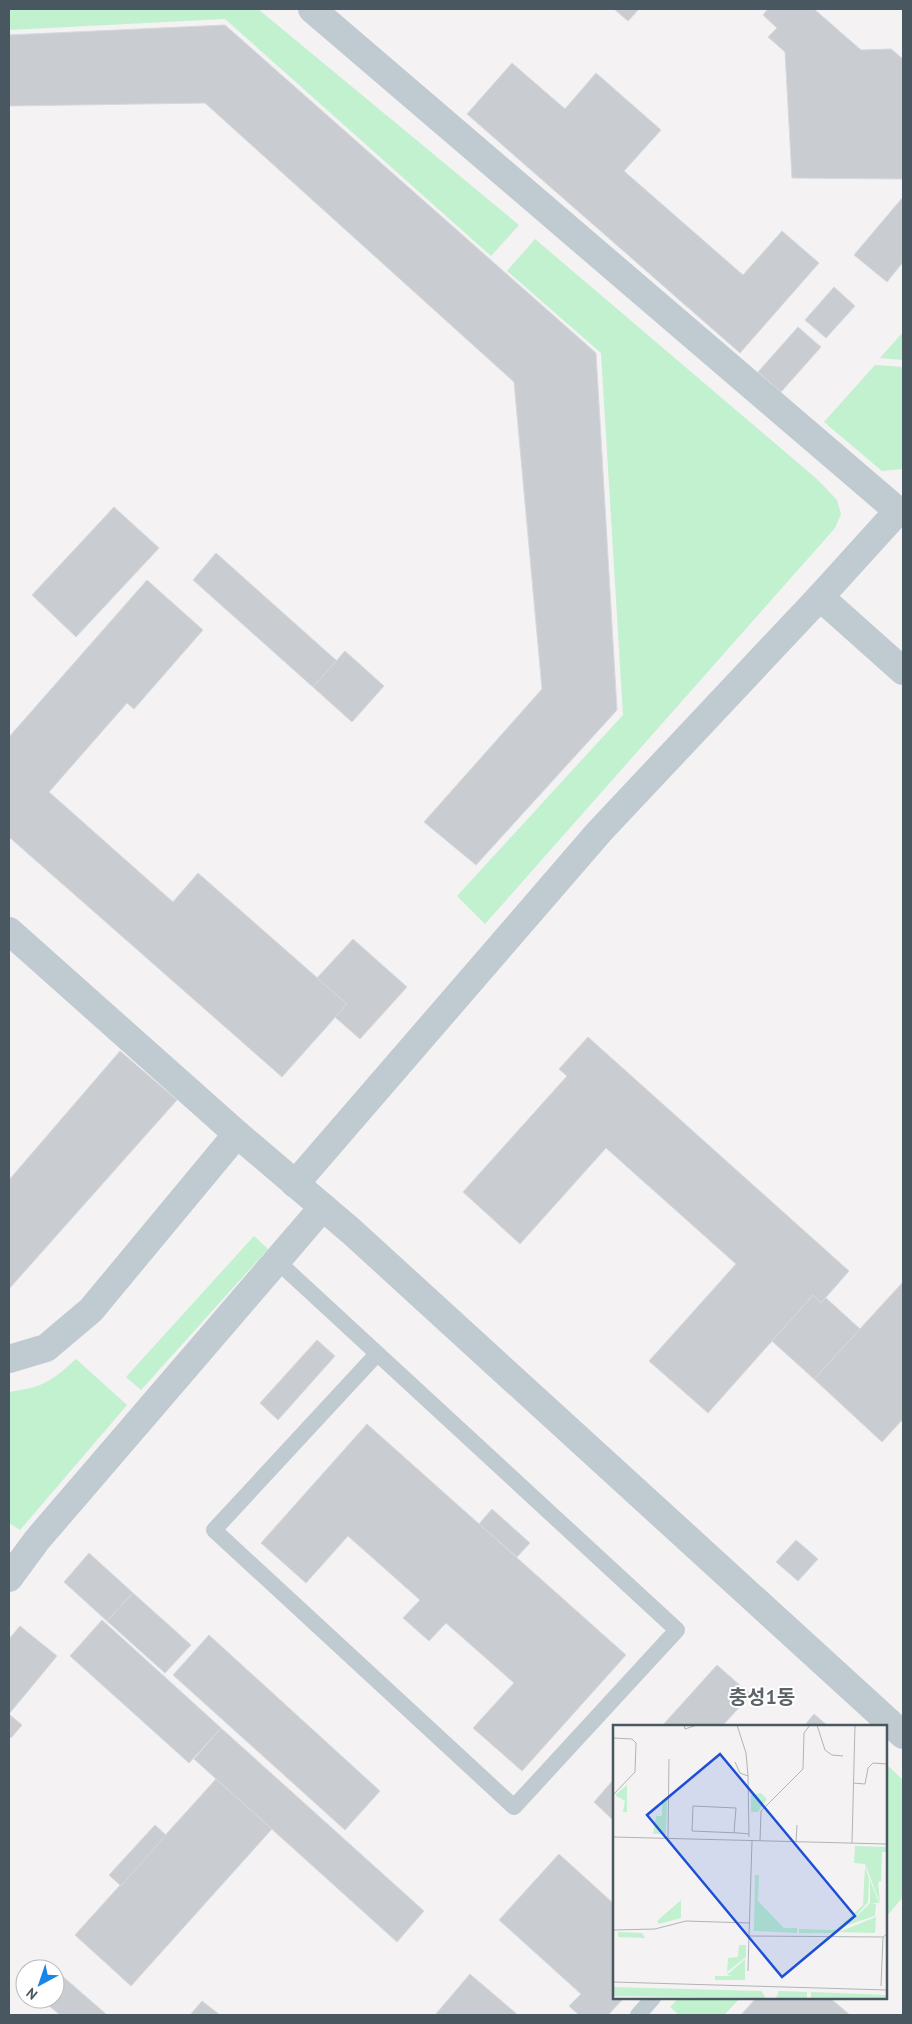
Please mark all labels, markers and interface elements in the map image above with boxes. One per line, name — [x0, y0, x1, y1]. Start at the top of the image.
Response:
district label: 충성1동 — [729, 1684, 795, 1710]
inset map — [613, 1725, 887, 1999]
north arrow — [15, 1959, 65, 2009]
text: N — [22, 1984, 41, 2004]

